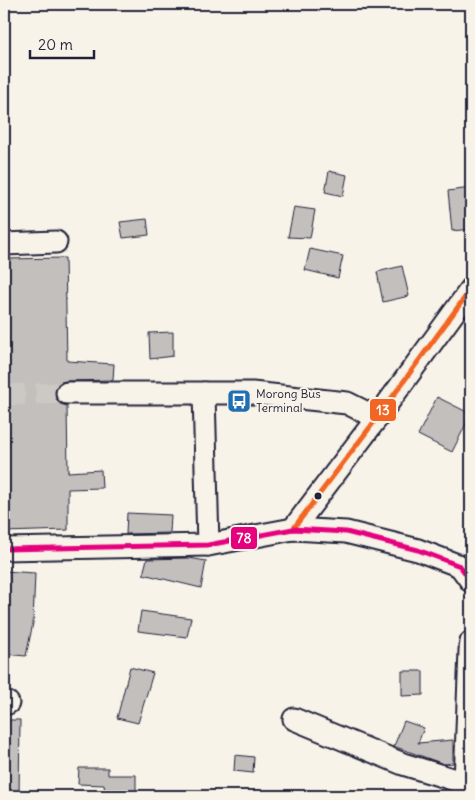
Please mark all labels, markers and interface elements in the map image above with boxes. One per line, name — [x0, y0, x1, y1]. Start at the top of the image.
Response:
scale bar — [30, 28, 94, 60]
text: 20 m — [38, 35, 73, 54]
place label: Morong Bus Terminal — [256, 386, 321, 415]
bus stop icon: Morong Bus Terminal — [226, 388, 252, 414]
line badge: 13 — [369, 398, 397, 422]
text: 13 — [376, 401, 390, 419]
unlabelled marker — [313, 491, 323, 501]
line badge: 78 — [230, 526, 258, 550]
text: 78 — [237, 529, 251, 547]

